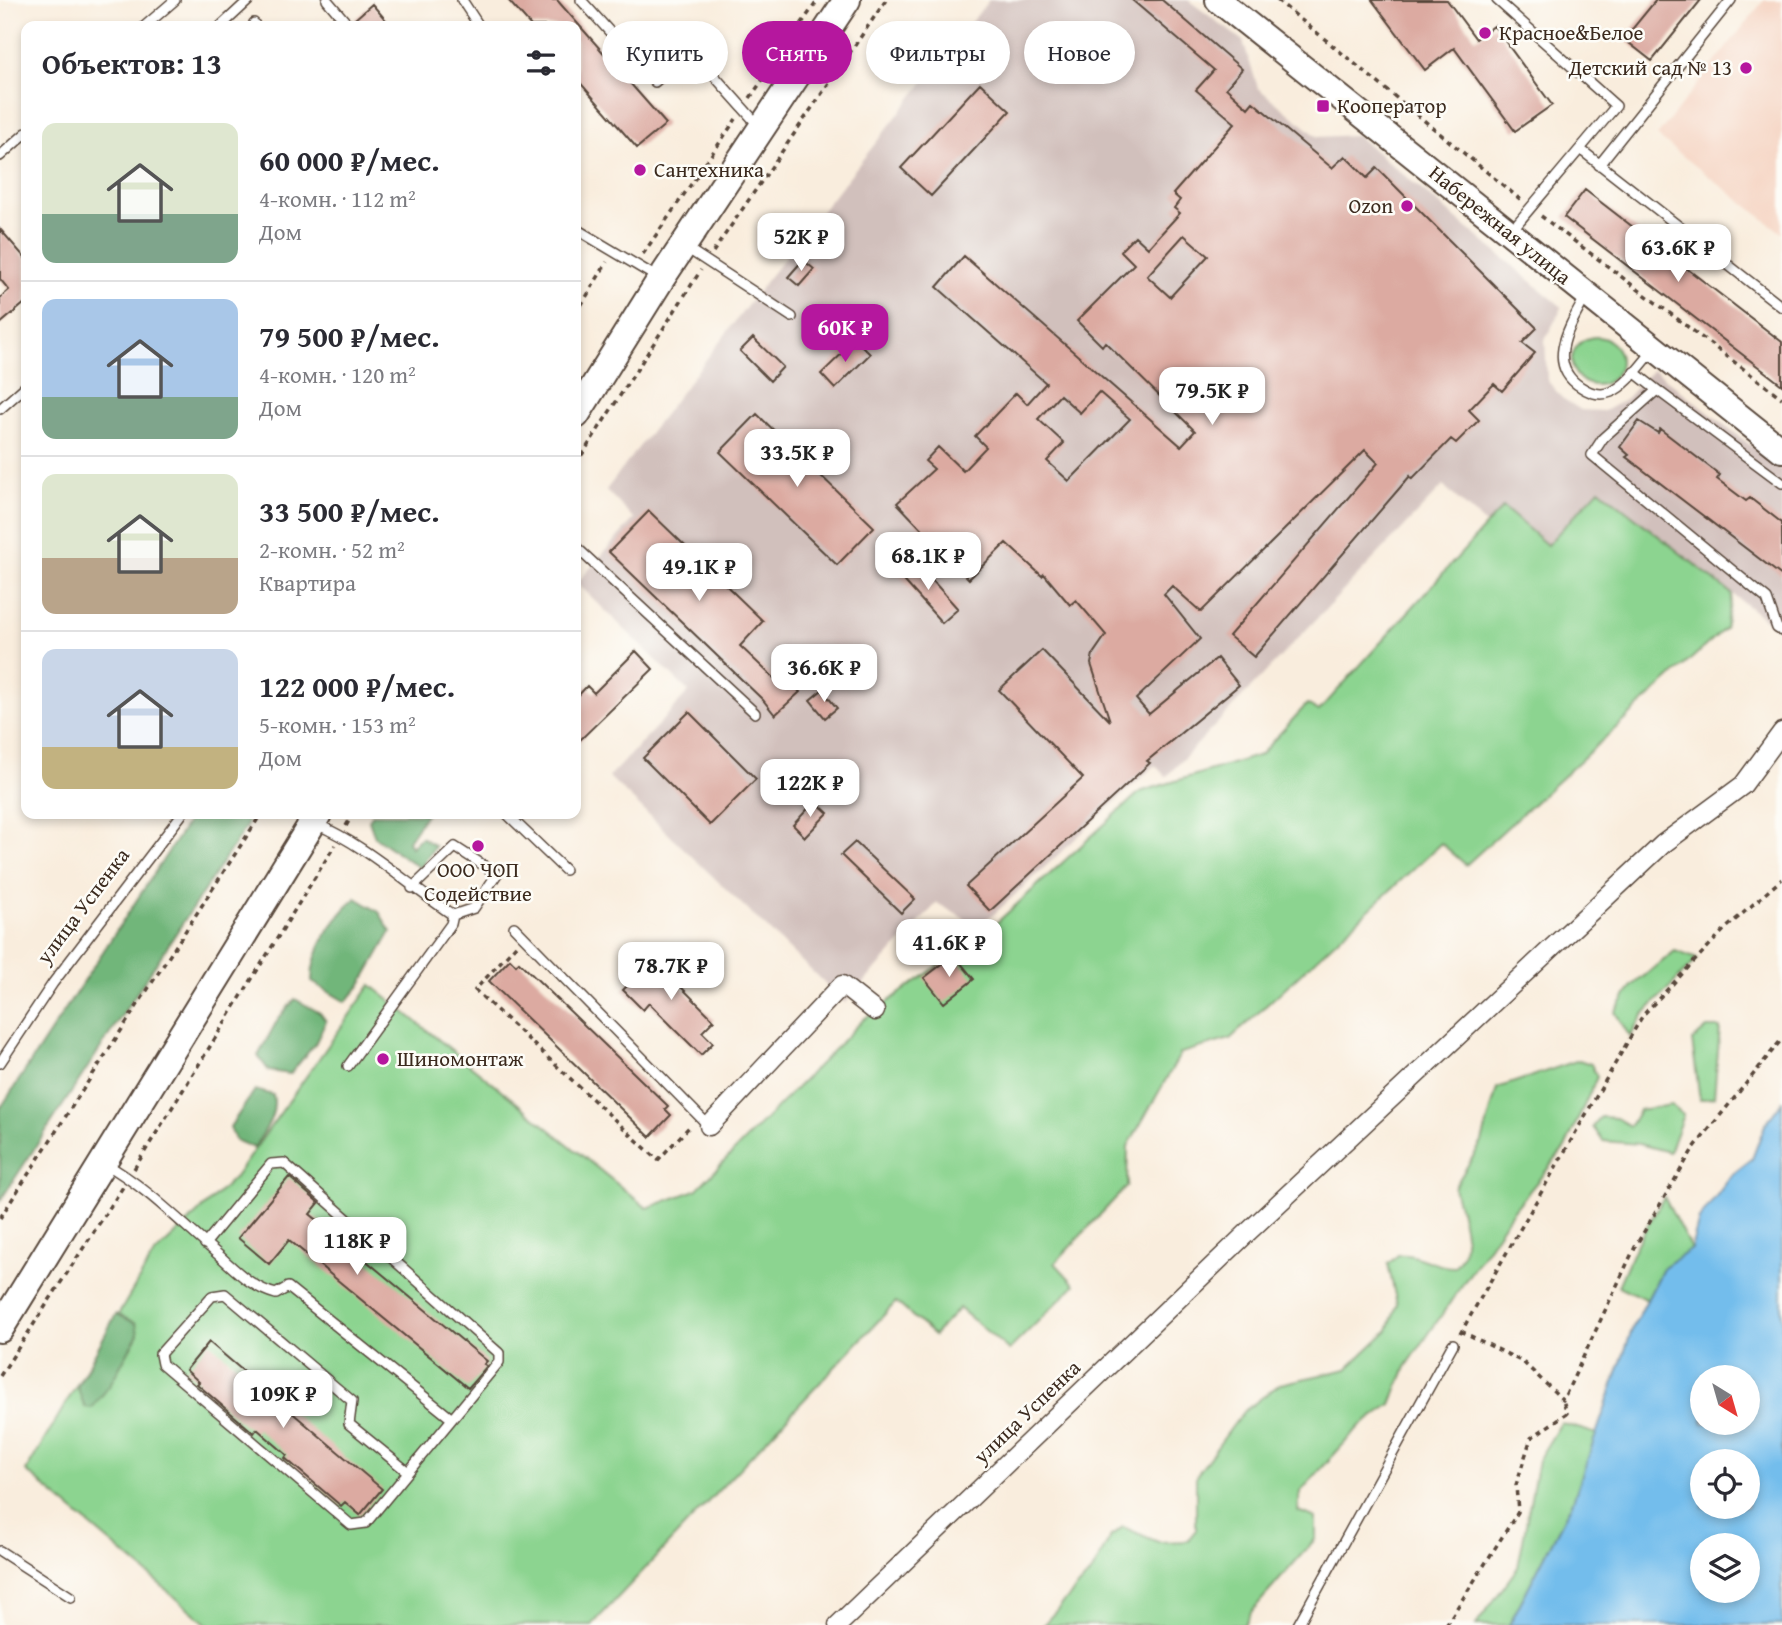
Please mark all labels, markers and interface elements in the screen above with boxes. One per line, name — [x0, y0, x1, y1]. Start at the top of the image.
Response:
place label: Красное&Белое — [1499, 17, 1644, 48]
chip: Купить — [602, 21, 728, 84]
chip: Снять — [742, 21, 852, 84]
chip: Фильтры — [866, 21, 1010, 84]
chip: Новое — [1024, 21, 1135, 84]
marker: Красное&Белое — [1477, 25, 1493, 41]
text: Объектов: 13 — [42, 41, 222, 85]
icon: filters — [522, 44, 560, 82]
place label: Детский сад № 13 — [1568, 52, 1732, 83]
marker: Детский сад № 13 — [1738, 60, 1754, 76]
place label: Кооператор — [1337, 90, 1447, 121]
marker: Кооператор — [1315, 98, 1331, 114]
text: 60 000 ₽/мес. — [259, 138, 440, 182]
icon: home — [98, 151, 182, 235]
place label: Сантехника — [654, 154, 764, 185]
street label: Набережная улица — [1422, 157, 1578, 292]
marker: Сантехника — [632, 162, 648, 178]
text: 4-комн. · 112 m² — [259, 182, 416, 215]
place label: Ozon — [1349, 190, 1393, 221]
marker: Ozon — [1399, 198, 1415, 214]
pin: 52K ₽ — [752, 214, 850, 273]
text: Дом — [259, 215, 302, 248]
text: 52K ₽ — [773, 219, 829, 252]
pin: 63.6K ₽ — [1613, 224, 1743, 284]
text: 63.6K ₽ — [1641, 230, 1715, 263]
pin: 60K ₽ — [796, 304, 894, 364]
text: 60K ₽ — [817, 310, 873, 343]
text: 79 500 ₽/мес. — [259, 314, 440, 358]
icon: home — [98, 327, 182, 411]
text: 4-комн. · 120 m² — [259, 358, 416, 391]
pin: 79.5K ₽ — [1147, 368, 1277, 427]
text: 79.5K ₽ — [1175, 373, 1249, 406]
text: Дом — [259, 391, 302, 424]
pin: 33.5K ₽ — [732, 430, 862, 489]
text: 33.5K ₽ — [760, 435, 834, 468]
text: 33 500 ₽/мес. — [259, 489, 440, 533]
icon: home — [98, 502, 182, 586]
pin: 68.1K ₽ — [863, 532, 993, 592]
text: 2-комн. · 52 m² — [259, 533, 405, 566]
text: 68.1K ₽ — [891, 538, 965, 571]
pin: 49.1K ₽ — [634, 544, 764, 603]
text: 49.1K ₽ — [662, 549, 736, 582]
text: Квартира — [259, 566, 356, 599]
pin: 36.6K ₽ — [759, 644, 889, 704]
text: 36.6K ₽ — [787, 650, 861, 683]
text: 122 000 ₽/мес. — [259, 664, 455, 708]
icon: home — [98, 677, 182, 761]
text: 5-комн. · 153 m² — [259, 708, 416, 741]
text: Дом — [259, 741, 302, 774]
pin: 122K ₽ — [753, 760, 867, 819]
text: 122K ₽ — [776, 765, 844, 798]
marker: ООО ЧОП Содействие — [470, 838, 486, 854]
street label: улица Успенка — [28, 841, 137, 971]
place label: ООО ЧОП Содействие — [424, 854, 532, 909]
pin: 41.6K ₽ — [884, 920, 1014, 979]
text: 41.6K ₽ — [912, 925, 986, 958]
pin: 78.7K ₽ — [606, 942, 736, 1002]
text: 78.7K ₽ — [634, 948, 708, 981]
place label: Шиномонтаж — [397, 1043, 524, 1074]
marker: Шиномонтаж — [375, 1051, 391, 1067]
pin: 118K ₽ — [300, 1218, 414, 1277]
text: 118K ₽ — [323, 1223, 391, 1256]
street label: улица Успенка — [965, 1352, 1087, 1472]
north arrow — [1690, 1365, 1760, 1435]
map controls — [1690, 1365, 1760, 1603]
pin: 109K ₽ — [226, 1370, 340, 1430]
text: 109K ₽ — [249, 1376, 317, 1409]
button: locate — [1690, 1449, 1760, 1519]
button: layers — [1690, 1533, 1760, 1603]

